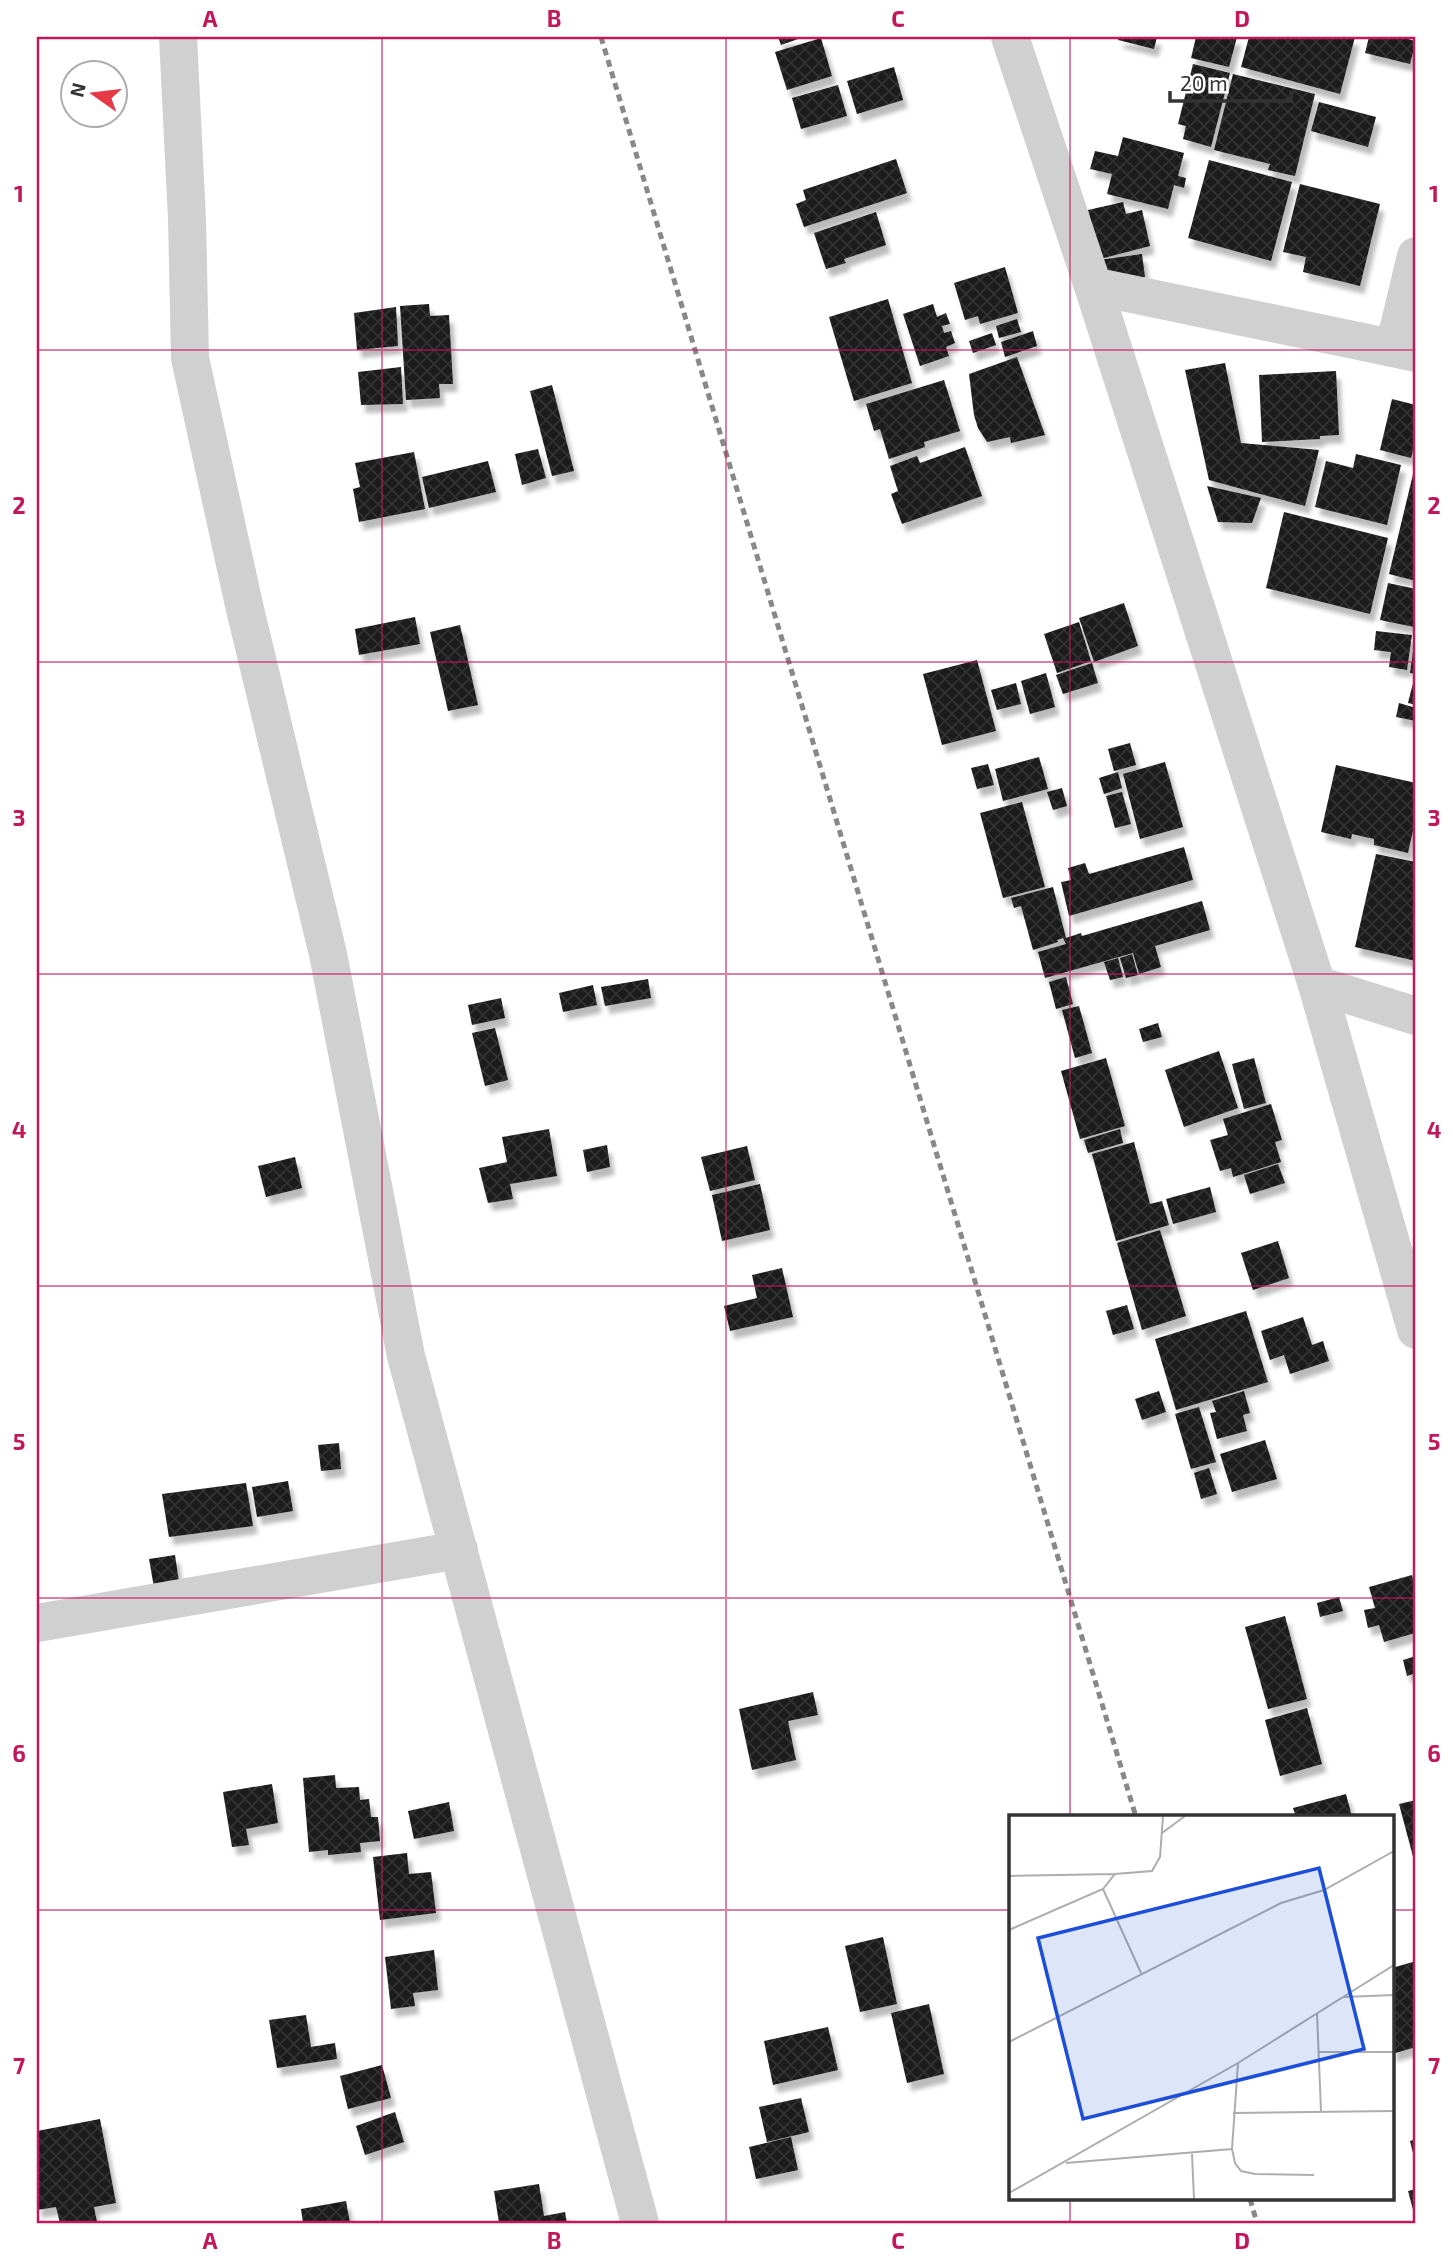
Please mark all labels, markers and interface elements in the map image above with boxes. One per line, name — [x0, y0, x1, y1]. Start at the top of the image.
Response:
text: A — [202, 4, 218, 32]
text: B — [547, 4, 561, 32]
text: C — [891, 4, 905, 32]
text: D — [1234, 4, 1250, 32]
north arrow — [60, 60, 130, 130]
scale bar — [1170, 60, 1290, 104]
text: 20 m — [1180, 70, 1228, 95]
text: N — [64, 80, 90, 99]
text: 1 — [14, 179, 24, 207]
text: 1 — [1429, 179, 1439, 207]
text: 2 — [12, 491, 26, 519]
text: 2 — [1427, 491, 1441, 519]
text: 3 — [12, 803, 26, 831]
text: 3 — [1427, 803, 1441, 831]
text: 4 — [12, 1115, 26, 1143]
text: 4 — [1427, 1115, 1441, 1143]
text: 5 — [13, 1427, 25, 1455]
text: 5 — [1428, 1427, 1440, 1455]
text: 6 — [12, 1739, 26, 1767]
text: 6 — [1427, 1739, 1441, 1767]
inset map — [1009, 1815, 1394, 2200]
text: 7 — [13, 2051, 25, 2079]
text: 7 — [1428, 2051, 1440, 2079]
text: A — [202, 2226, 218, 2254]
text: B — [547, 2226, 561, 2254]
text: C — [891, 2226, 905, 2254]
text: D — [1234, 2226, 1250, 2254]

